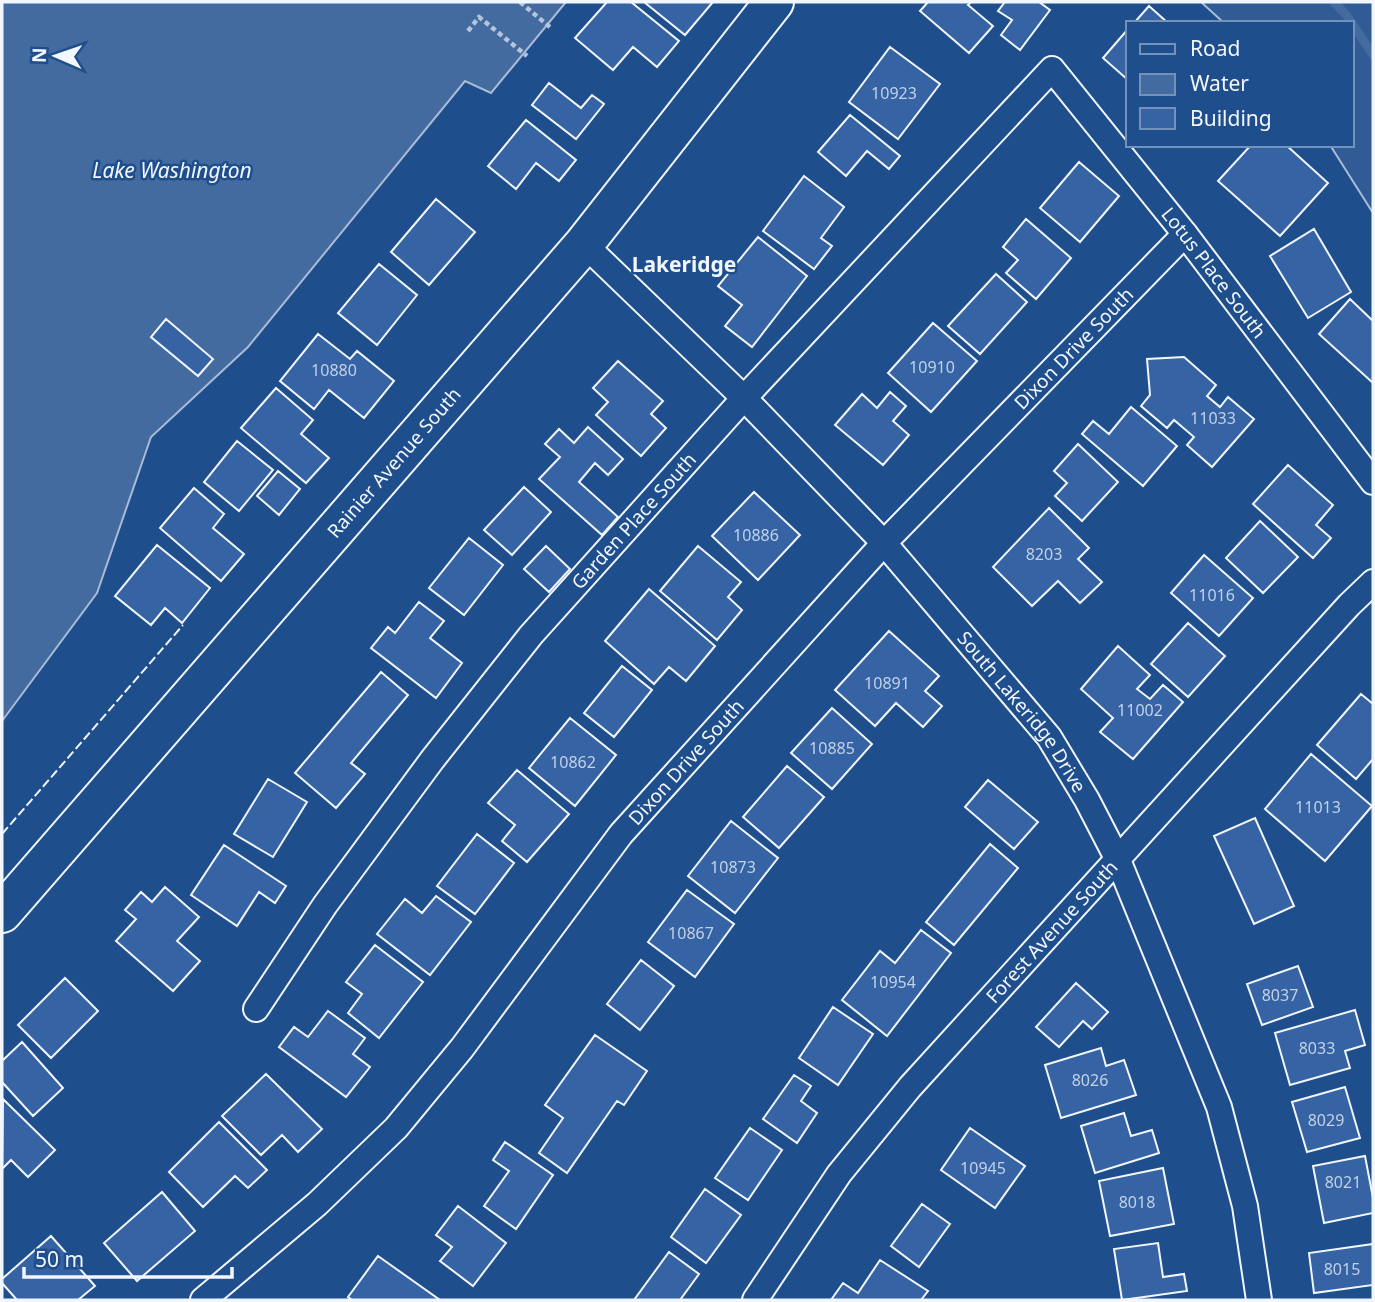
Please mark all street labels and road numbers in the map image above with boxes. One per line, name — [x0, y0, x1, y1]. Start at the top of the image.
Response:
street label: Lotus Place South — [1156, 202, 1272, 343]
street label: Dixon Drive South — [1008, 282, 1139, 415]
street label: Rainier Avenue South — [321, 382, 467, 543]
street label: Garden Place South — [565, 447, 702, 595]
street label: South Lakeridge Drive — [952, 626, 1092, 797]
street label: Dixon Drive South — [622, 694, 750, 830]
street label: Forest Avenue South — [980, 855, 1123, 1008]

